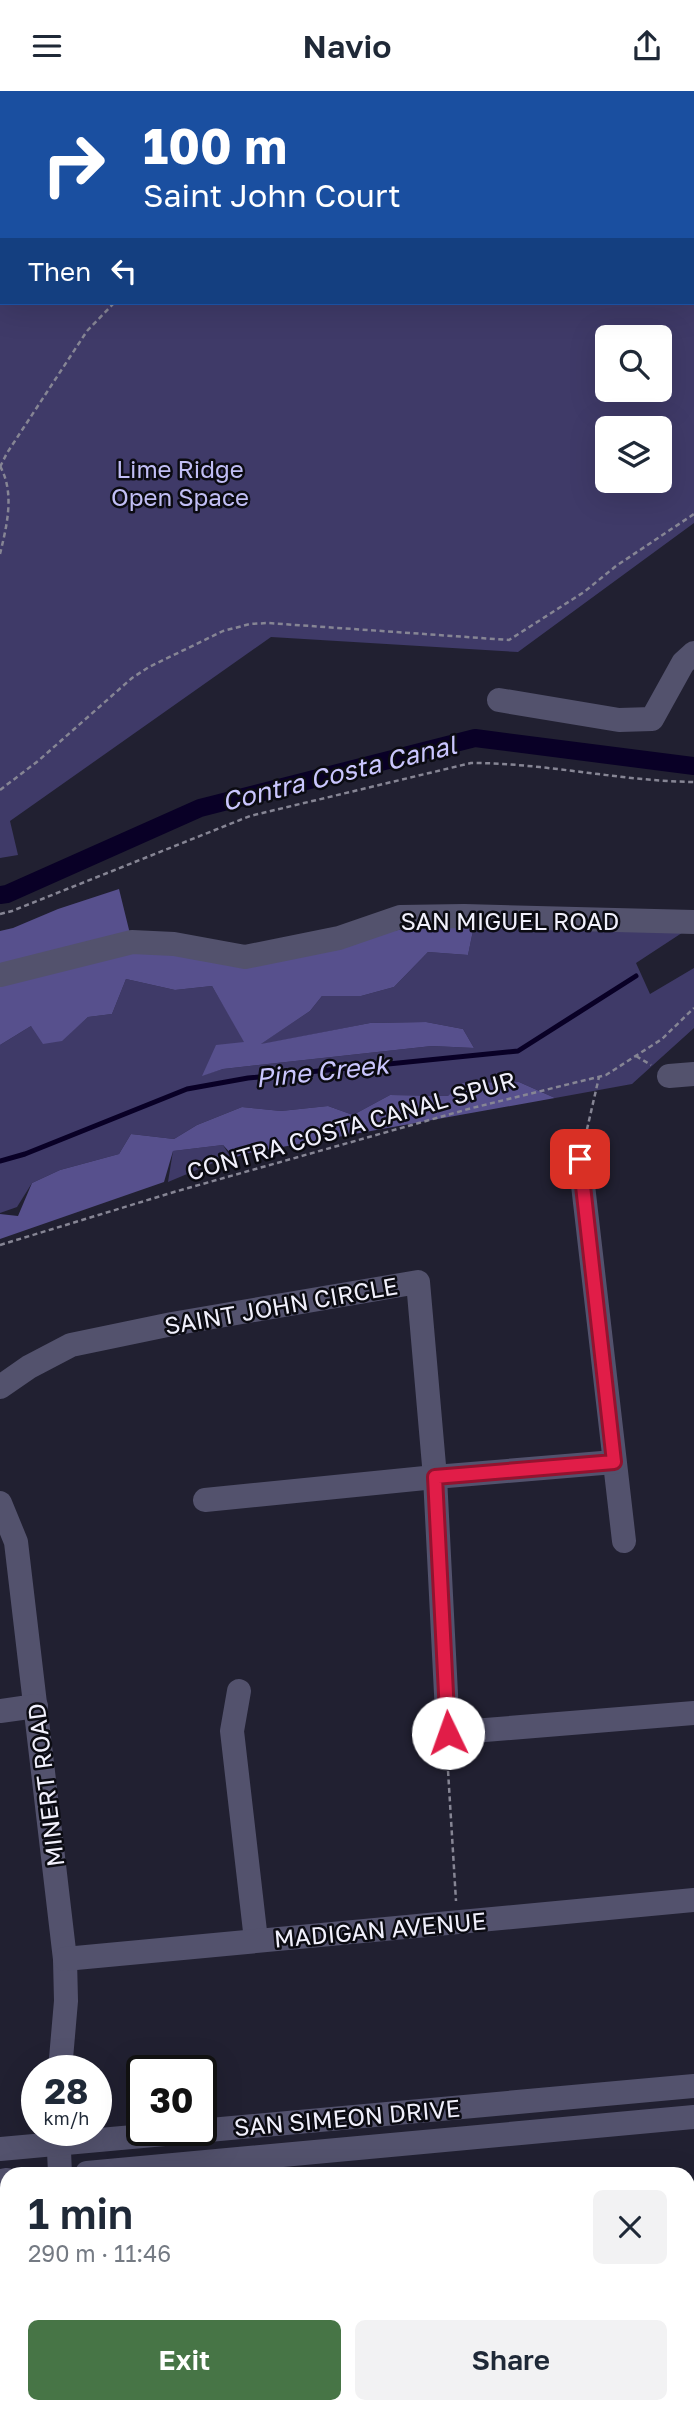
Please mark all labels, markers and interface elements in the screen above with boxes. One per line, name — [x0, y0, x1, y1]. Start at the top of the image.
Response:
icon: menu — [28, 27, 66, 65]
text: Navio — [303, 27, 391, 65]
icon: share — [628, 27, 666, 65]
text: 100 m — [143, 116, 287, 175]
icon: right — [28, 119, 119, 210]
text: Saint John Court — [143, 176, 401, 214]
icon: left — [105, 252, 143, 290]
text: Then — [28, 256, 91, 287]
map controls — [595, 325, 672, 493]
button: search — [595, 325, 672, 402]
button: layers — [595, 416, 672, 493]
park label: Lime Ridge Open Space — [111, 454, 249, 511]
water label: Contra Costa Canal — [219, 728, 461, 817]
street label: SAN MIGUEL ROAD — [401, 906, 619, 935]
water label: Pine Creek — [254, 1048, 393, 1093]
street label: CONTRA COSTA CANAL SPUR — [183, 1064, 519, 1186]
pin — [550, 1129, 610, 1189]
icon: arrive — [561, 1140, 599, 1178]
street label: SAINT JOHN CIRCLE — [162, 1270, 400, 1340]
position arrow — [411, 1696, 485, 1770]
street label: MINERT ROAD — [21, 1702, 69, 1868]
street label: MADIGAN AVENUE — [273, 1905, 487, 1953]
speed limit sign: 30 — [126, 2055, 217, 2146]
text: 28 — [45, 2070, 88, 2112]
street label: SAN SIMEON DRIVE — [233, 2093, 461, 2141]
text: km/h — [44, 2107, 89, 2129]
text: 1 min — [28, 2188, 133, 2238]
button: close — [593, 2190, 667, 2264]
text: 290 m · 11:46 — [28, 2239, 171, 2267]
button: Exit — [28, 2320, 341, 2400]
button: Share — [355, 2320, 667, 2400]

